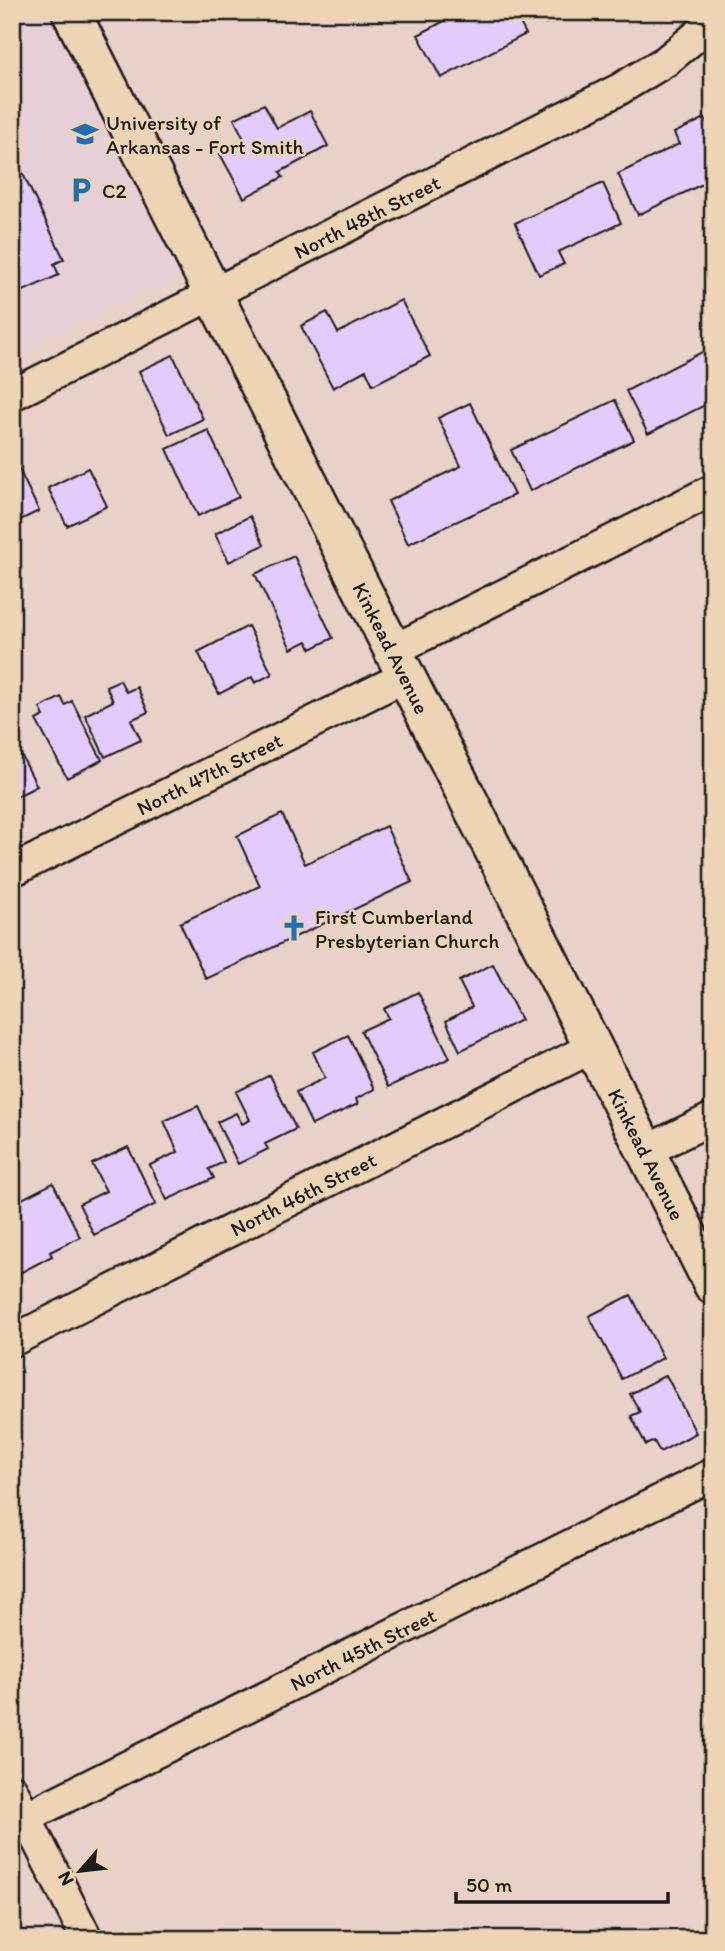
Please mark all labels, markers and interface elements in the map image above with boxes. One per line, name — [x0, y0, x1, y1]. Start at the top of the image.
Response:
place label: University of Arkansas - Fort Smith — [106, 110, 305, 159]
school or university icon: University of Arkansas - Fort Smith — [70, 119, 100, 149]
street label: North 48th Street — [289, 169, 444, 264]
parking icon: C2 — [66, 175, 96, 205]
place label: C2 — [102, 178, 127, 203]
street label: Kinkead Avenue — [348, 578, 435, 718]
street label: North 47th Street — [132, 727, 286, 820]
place label: First Cumberland Presbyterian Church — [315, 904, 499, 953]
church icon: First Cumberland Presbyterian Church — [279, 913, 309, 943]
street label: Kinkead Avenue — [603, 1084, 691, 1224]
street label: North 46th Street — [226, 1146, 380, 1241]
street label: North 45th Street — [286, 1602, 440, 1696]
north arrow — [46, 1836, 116, 1906]
scale bar — [456, 1860, 667, 1904]
text: N — [52, 1868, 79, 1890]
text: 50 m — [466, 1872, 513, 1897]

